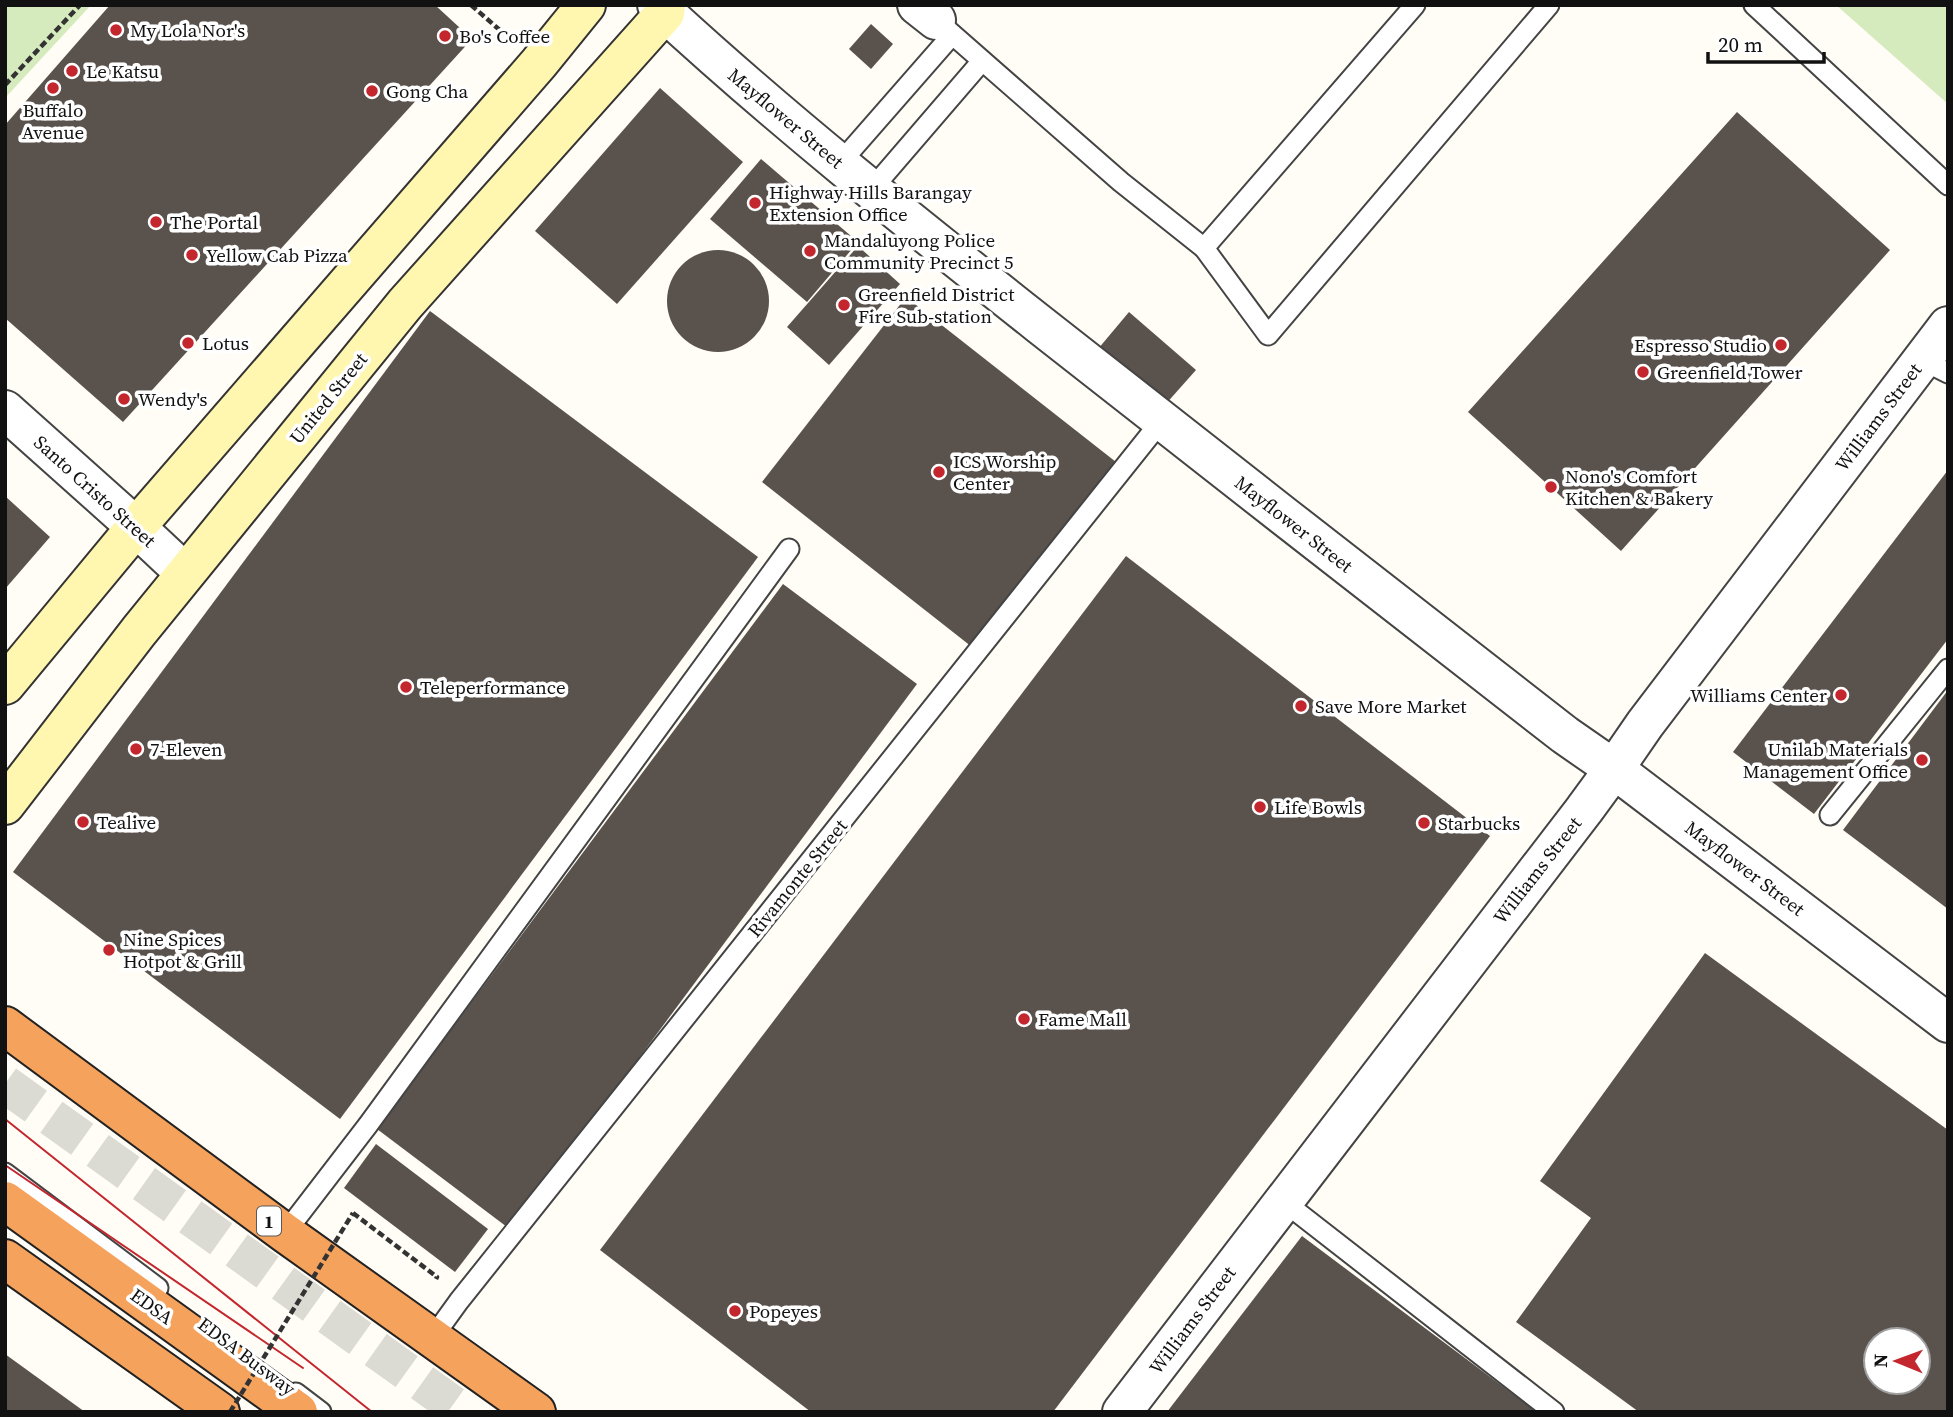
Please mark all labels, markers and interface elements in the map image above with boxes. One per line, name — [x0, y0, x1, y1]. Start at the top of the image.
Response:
place label: My Lola Nor's — [130, 17, 245, 43]
scale bar — [1708, 21, 1824, 65]
marker: My Lola Nor's — [108, 22, 124, 38]
place label: Bo's Coffee — [459, 23, 550, 49]
marker: Bo's Coffee — [437, 28, 453, 44]
text: 20 m — [1718, 30, 1763, 59]
place label: Le Katsu — [86, 58, 159, 84]
street label: Mayflower Street — [723, 62, 850, 175]
marker: Le Katsu — [64, 63, 80, 79]
place label: Gong Cha — [386, 78, 469, 104]
marker: Buffalo Avenue — [45, 80, 61, 96]
marker: Gong Cha — [364, 83, 380, 99]
place label: Buffalo Avenue — [22, 97, 84, 145]
place label: Highway Hills Barangay Extension Office — [769, 179, 972, 227]
marker: Highway Hills Barangay Extension Office — [747, 195, 763, 211]
place label: The Portal — [170, 209, 258, 235]
marker: The Portal — [148, 214, 164, 230]
place label: Mandaluyong Police Community Precinct 5 — [824, 227, 1014, 275]
place label: Yellow Cab Pizza — [206, 242, 348, 268]
marker: Mandaluyong Police Community Precinct 5 — [802, 243, 818, 259]
marker: Yellow Cab Pizza — [184, 247, 200, 263]
place label: Greenfield District Fire Sub-station — [858, 281, 1015, 329]
marker: Greenfield District Fire Sub-station — [836, 297, 852, 313]
place label: Lotus — [202, 330, 249, 356]
place label: Espresso Studio — [1634, 332, 1767, 358]
marker: Lotus — [180, 335, 196, 351]
marker: Espresso Studio — [1773, 337, 1789, 353]
street label: United Street — [283, 346, 373, 449]
street label: Williams Street — [1829, 357, 1928, 476]
place label: Greenfield Tower — [1657, 359, 1803, 385]
marker: Greenfield Tower — [1635, 364, 1651, 380]
place label: Wendy's — [138, 386, 208, 412]
marker: Wendy's — [116, 391, 132, 407]
street label: Santo Cristo Street — [28, 429, 162, 553]
place label: ICS Worship Center — [953, 448, 1056, 496]
place label: Nono's Comfort Kitchen & Bakery — [1565, 463, 1713, 511]
marker: ICS Worship Center — [931, 464, 947, 480]
street label: Mayflower Street — [1229, 470, 1359, 579]
marker: Nono's Comfort Kitchen & Bakery — [1543, 479, 1559, 495]
place label: Teleperformance — [420, 674, 566, 700]
marker: Teleperformance — [398, 679, 414, 695]
place label: Williams Center — [1690, 682, 1827, 708]
marker: Williams Center — [1833, 687, 1849, 703]
place label: Save More Market — [1315, 693, 1467, 719]
marker: Save More Market — [1293, 698, 1309, 714]
place label: 7-Eleven — [150, 736, 222, 762]
place label: Unilab Materials Management Office — [1743, 736, 1908, 784]
marker: 7-Eleven — [128, 741, 144, 757]
marker: Unilab Materials Management Office — [1914, 752, 1930, 768]
place label: Life Bowls — [1274, 794, 1362, 820]
marker: Life Bowls — [1252, 799, 1268, 815]
place label: Tealive — [97, 809, 156, 835]
place label: Starbucks — [1438, 810, 1520, 836]
street label: Williams Street — [1487, 811, 1587, 929]
street label: Rivamonte Street — [741, 813, 853, 943]
marker: Tealive — [75, 814, 91, 830]
street label: Mayflower Street — [1680, 814, 1811, 922]
marker: Starbucks — [1416, 815, 1432, 831]
place label: Nine Spices Hotpot & Grill — [123, 926, 242, 974]
marker: Nine Spices Hotpot & Grill — [101, 942, 117, 958]
place label: Fame Mall — [1038, 1006, 1127, 1032]
marker: Fame Mall — [1016, 1011, 1032, 1027]
road number: 1 — [257, 1206, 281, 1236]
street label: Williams Street — [1143, 1260, 1242, 1379]
street label: EDSA — [125, 1282, 179, 1331]
place label: Popeyes — [749, 1298, 818, 1324]
marker: Popeyes — [727, 1303, 743, 1319]
street label: EDSA Busway — [193, 1311, 301, 1401]
north arrow — [1862, 1326, 1932, 1396]
text: N — [1867, 1353, 1893, 1368]

